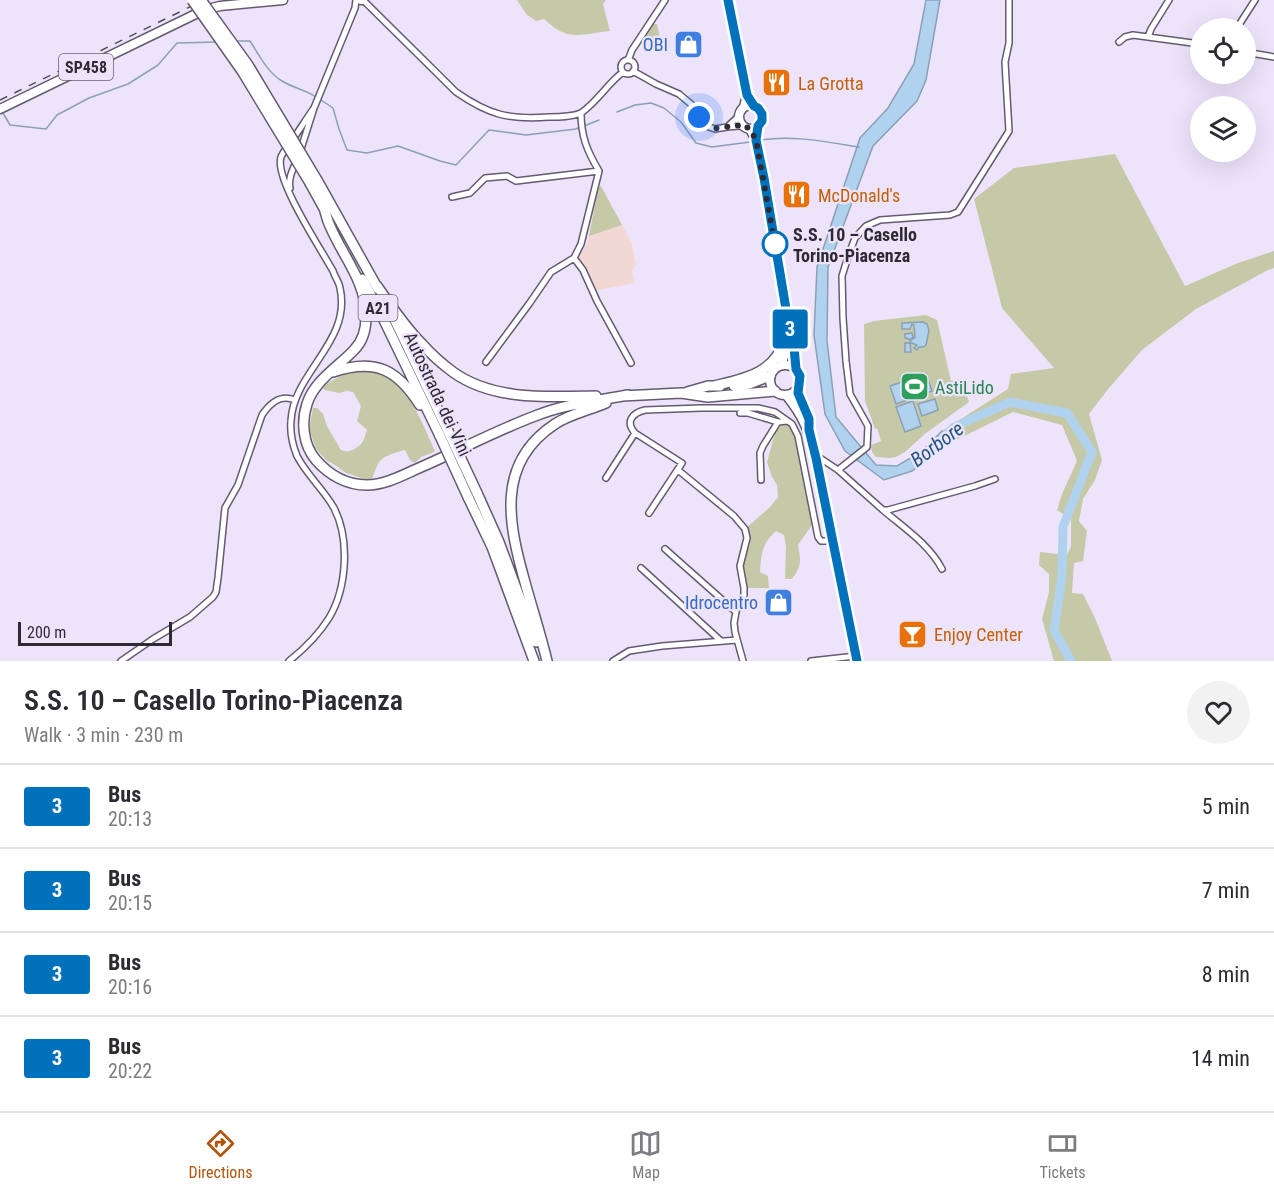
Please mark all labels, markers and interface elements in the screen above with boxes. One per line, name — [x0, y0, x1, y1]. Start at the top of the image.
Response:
map controls — [1190, 18, 1256, 162]
button: locate — [1190, 18, 1256, 84]
shop icon: OBI — [673, 28, 705, 60]
place label: OBI — [643, 34, 668, 55]
road number: SP458 — [59, 54, 113, 80]
restaurant icon: La Grotta — [761, 67, 793, 99]
place label: La Grotta — [798, 73, 864, 94]
button: layers — [1190, 96, 1256, 162]
your location — [684, 102, 714, 132]
restaurant icon: McDonald's — [781, 179, 813, 211]
place label: McDonald's — [818, 185, 900, 206]
place label: S.S. 10 – Casello Torino-Piacenza — [793, 224, 917, 266]
marker: S.S. 10 – Casello Torino-Piacenza — [762, 231, 788, 257]
road number: A21 — [358, 295, 398, 321]
line badge: 3 — [770, 310, 810, 348]
text: 3 — [785, 317, 795, 341]
street label: Autostrada dei Vini — [400, 328, 476, 460]
sports icon: AstiLido — [898, 371, 930, 403]
place label: AstiLido — [935, 377, 994, 398]
water label: Borbore — [906, 416, 968, 472]
shop icon: Idrocentro — [763, 586, 795, 618]
place label: Idrocentro — [685, 592, 758, 613]
bar icon: Enjoy Center — [897, 618, 929, 650]
scale bar — [18, 619, 172, 646]
text: 200 m — [27, 623, 66, 642]
place label: Enjoy Center — [934, 624, 1023, 645]
button: heart — [1187, 681, 1250, 744]
text: S.S. 10 – Casello Torino-Piacenza — [24, 684, 403, 717]
text: Walk · 3 min · 230 m — [24, 723, 183, 747]
text: Bus — [108, 782, 141, 807]
text: 3 — [52, 794, 62, 818]
text: 5 min — [1202, 794, 1250, 819]
text: 20:13 — [108, 807, 152, 831]
text: Bus — [108, 866, 141, 891]
text: 3 — [52, 878, 62, 902]
text: 7 min — [1202, 878, 1250, 903]
text: 20:15 — [108, 891, 152, 915]
text: Bus — [108, 950, 141, 975]
text: 3 — [52, 962, 62, 986]
text: 8 min — [1202, 962, 1250, 987]
text: 20:16 — [108, 975, 152, 999]
text: Bus — [108, 1034, 141, 1059]
text: 3 — [52, 1046, 62, 1070]
text: 14 min — [1191, 1046, 1250, 1071]
text: 20:22 — [108, 1059, 152, 1083]
tab: Directions — [189, 1127, 252, 1182]
tab: Map — [629, 1127, 662, 1182]
tab: Tickets — [1039, 1127, 1085, 1182]

